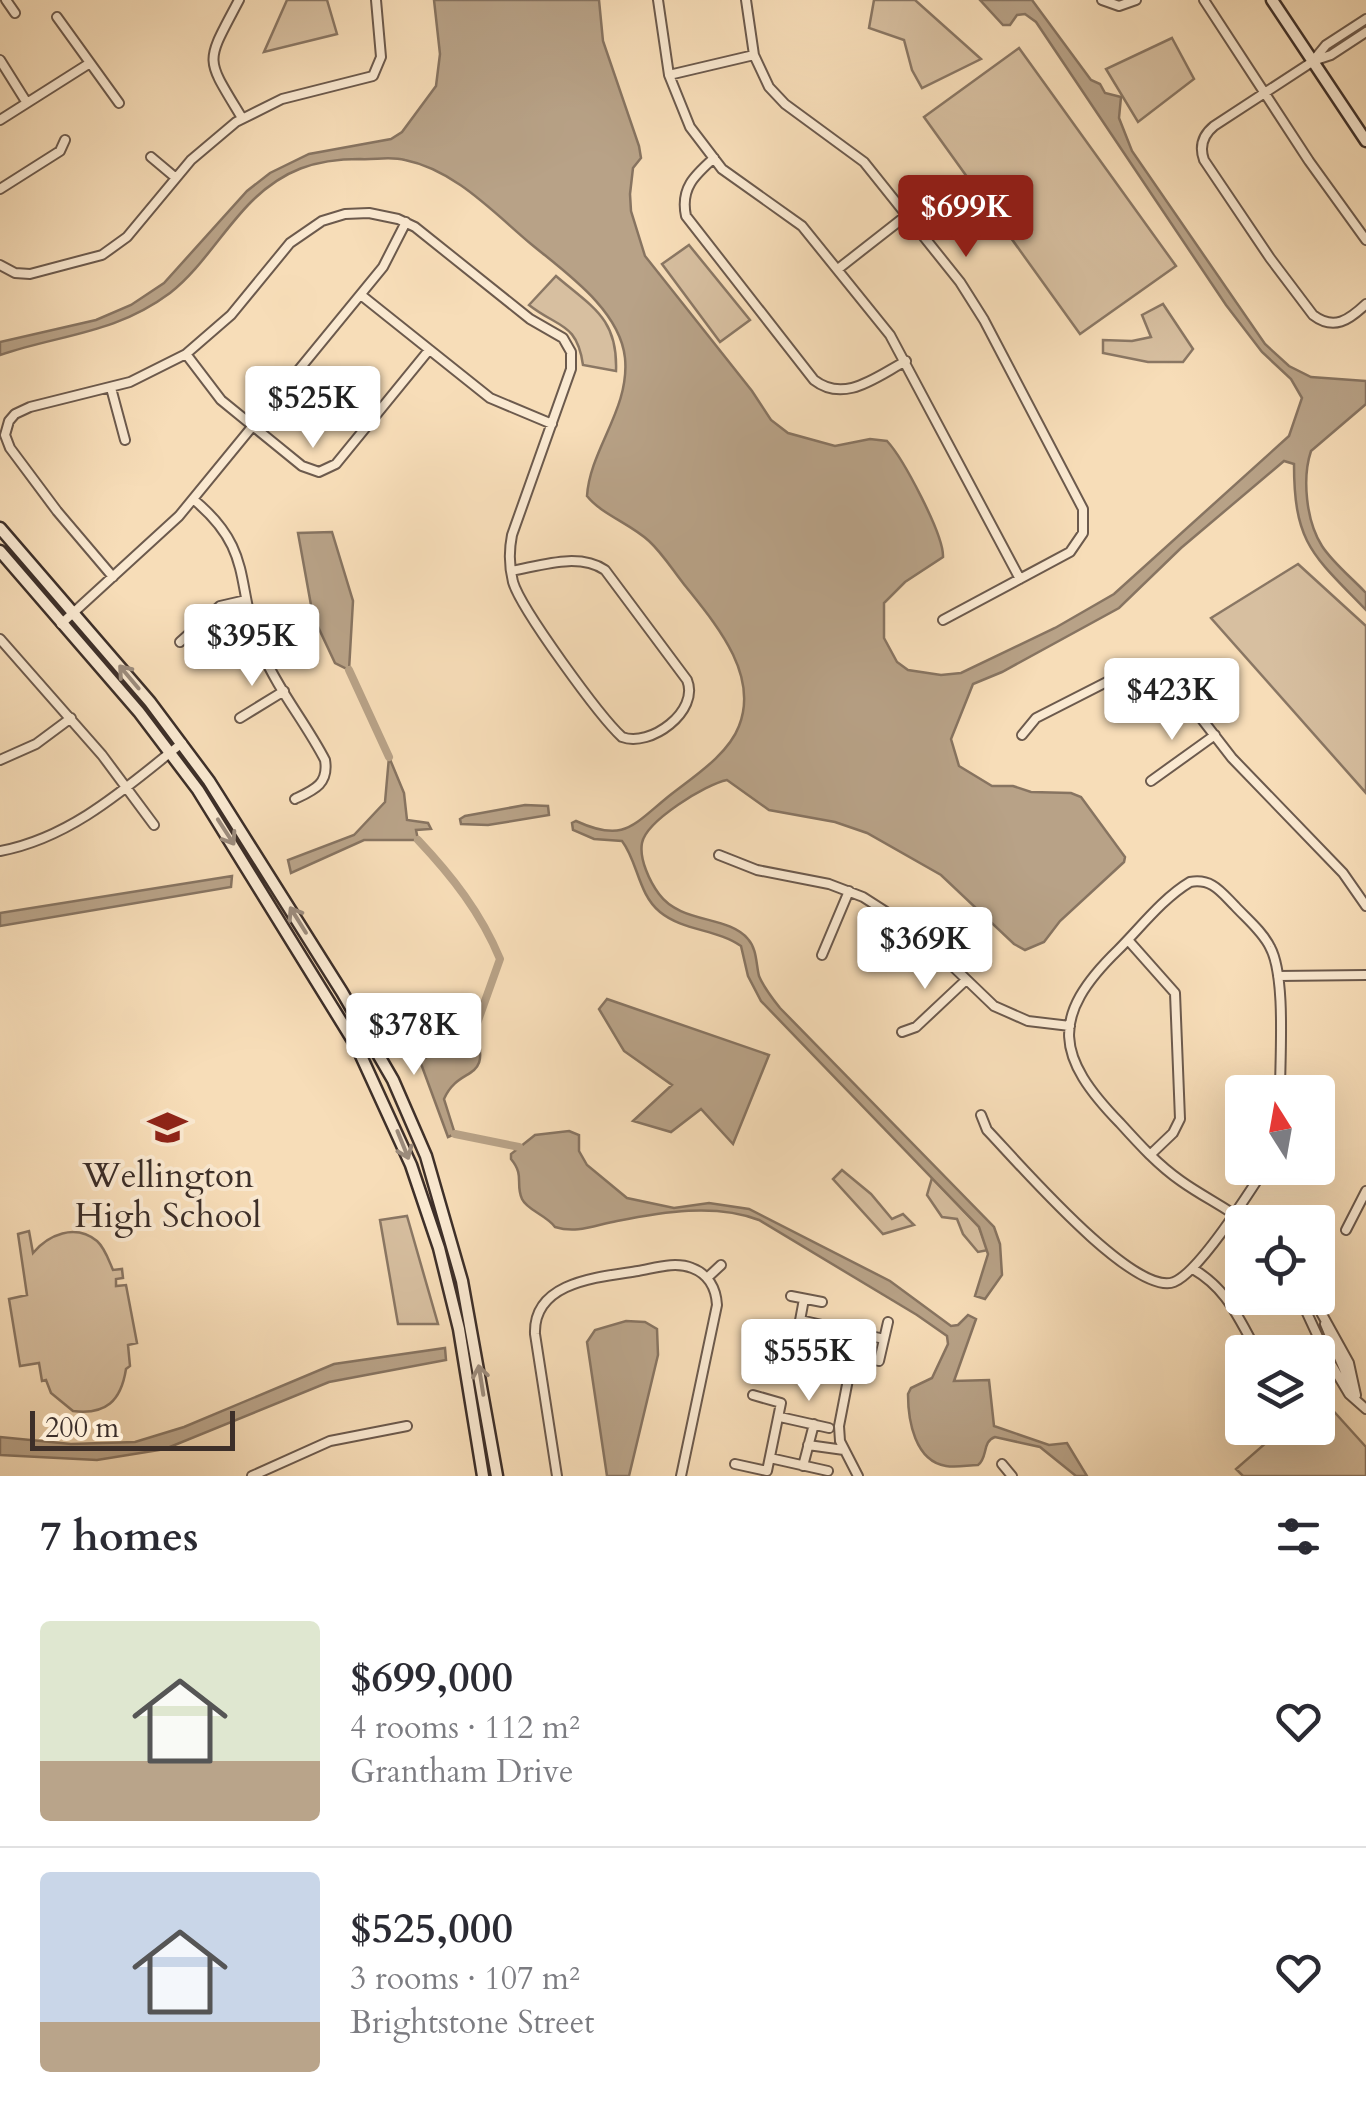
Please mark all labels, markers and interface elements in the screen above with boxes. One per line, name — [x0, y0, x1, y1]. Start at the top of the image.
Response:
pin: $699K — [896, 175, 1036, 260]
text: $699K — [920, 185, 1012, 229]
pin: $525K — [243, 366, 383, 451]
text: $525K — [267, 376, 359, 420]
pin: $395K — [182, 604, 322, 689]
text: $395K — [206, 614, 298, 658]
pin: $423K — [1102, 658, 1242, 743]
one-way arrow — [118, 665, 140, 691]
text: $423K — [1126, 668, 1218, 712]
one-way arrow — [216, 818, 237, 846]
one-way arrow — [288, 906, 308, 935]
pin: $369K — [855, 907, 995, 992]
text: $369K — [879, 917, 971, 961]
pin: $378K — [344, 993, 484, 1078]
text: $378K — [368, 1003, 460, 1047]
north arrow — [1225, 1075, 1335, 1185]
map controls — [1225, 1075, 1335, 1445]
school or university icon: Wellington High School — [147, 1107, 189, 1149]
one-way arrow — [395, 1130, 413, 1160]
place label: Wellington High School — [75, 1152, 261, 1240]
button: locate — [1225, 1205, 1335, 1315]
pin: $555K — [739, 1319, 879, 1404]
text: $555K — [763, 1329, 855, 1373]
button: layers — [1225, 1335, 1335, 1445]
one-way arrow — [472, 1364, 490, 1397]
scale bar — [30, 1406, 235, 1450]
text: 200 m — [45, 1409, 119, 1447]
text: 7 homes — [40, 1508, 198, 1565]
icon: filters — [1271, 1509, 1326, 1564]
text: $699,000 — [350, 1649, 513, 1706]
icon: home — [120, 1661, 240, 1781]
icon: heart — [1271, 1694, 1326, 1749]
text: 4 rooms · 112 m² — [350, 1706, 580, 1750]
text: Grantham Drive — [350, 1750, 574, 1794]
text: $525,000 — [350, 1900, 513, 1957]
icon: home — [120, 1912, 240, 2032]
icon: heart — [1271, 1945, 1326, 2000]
text: 3 rooms · 107 m² — [350, 1957, 580, 2001]
text: Brightstone Street — [350, 2001, 594, 2045]

